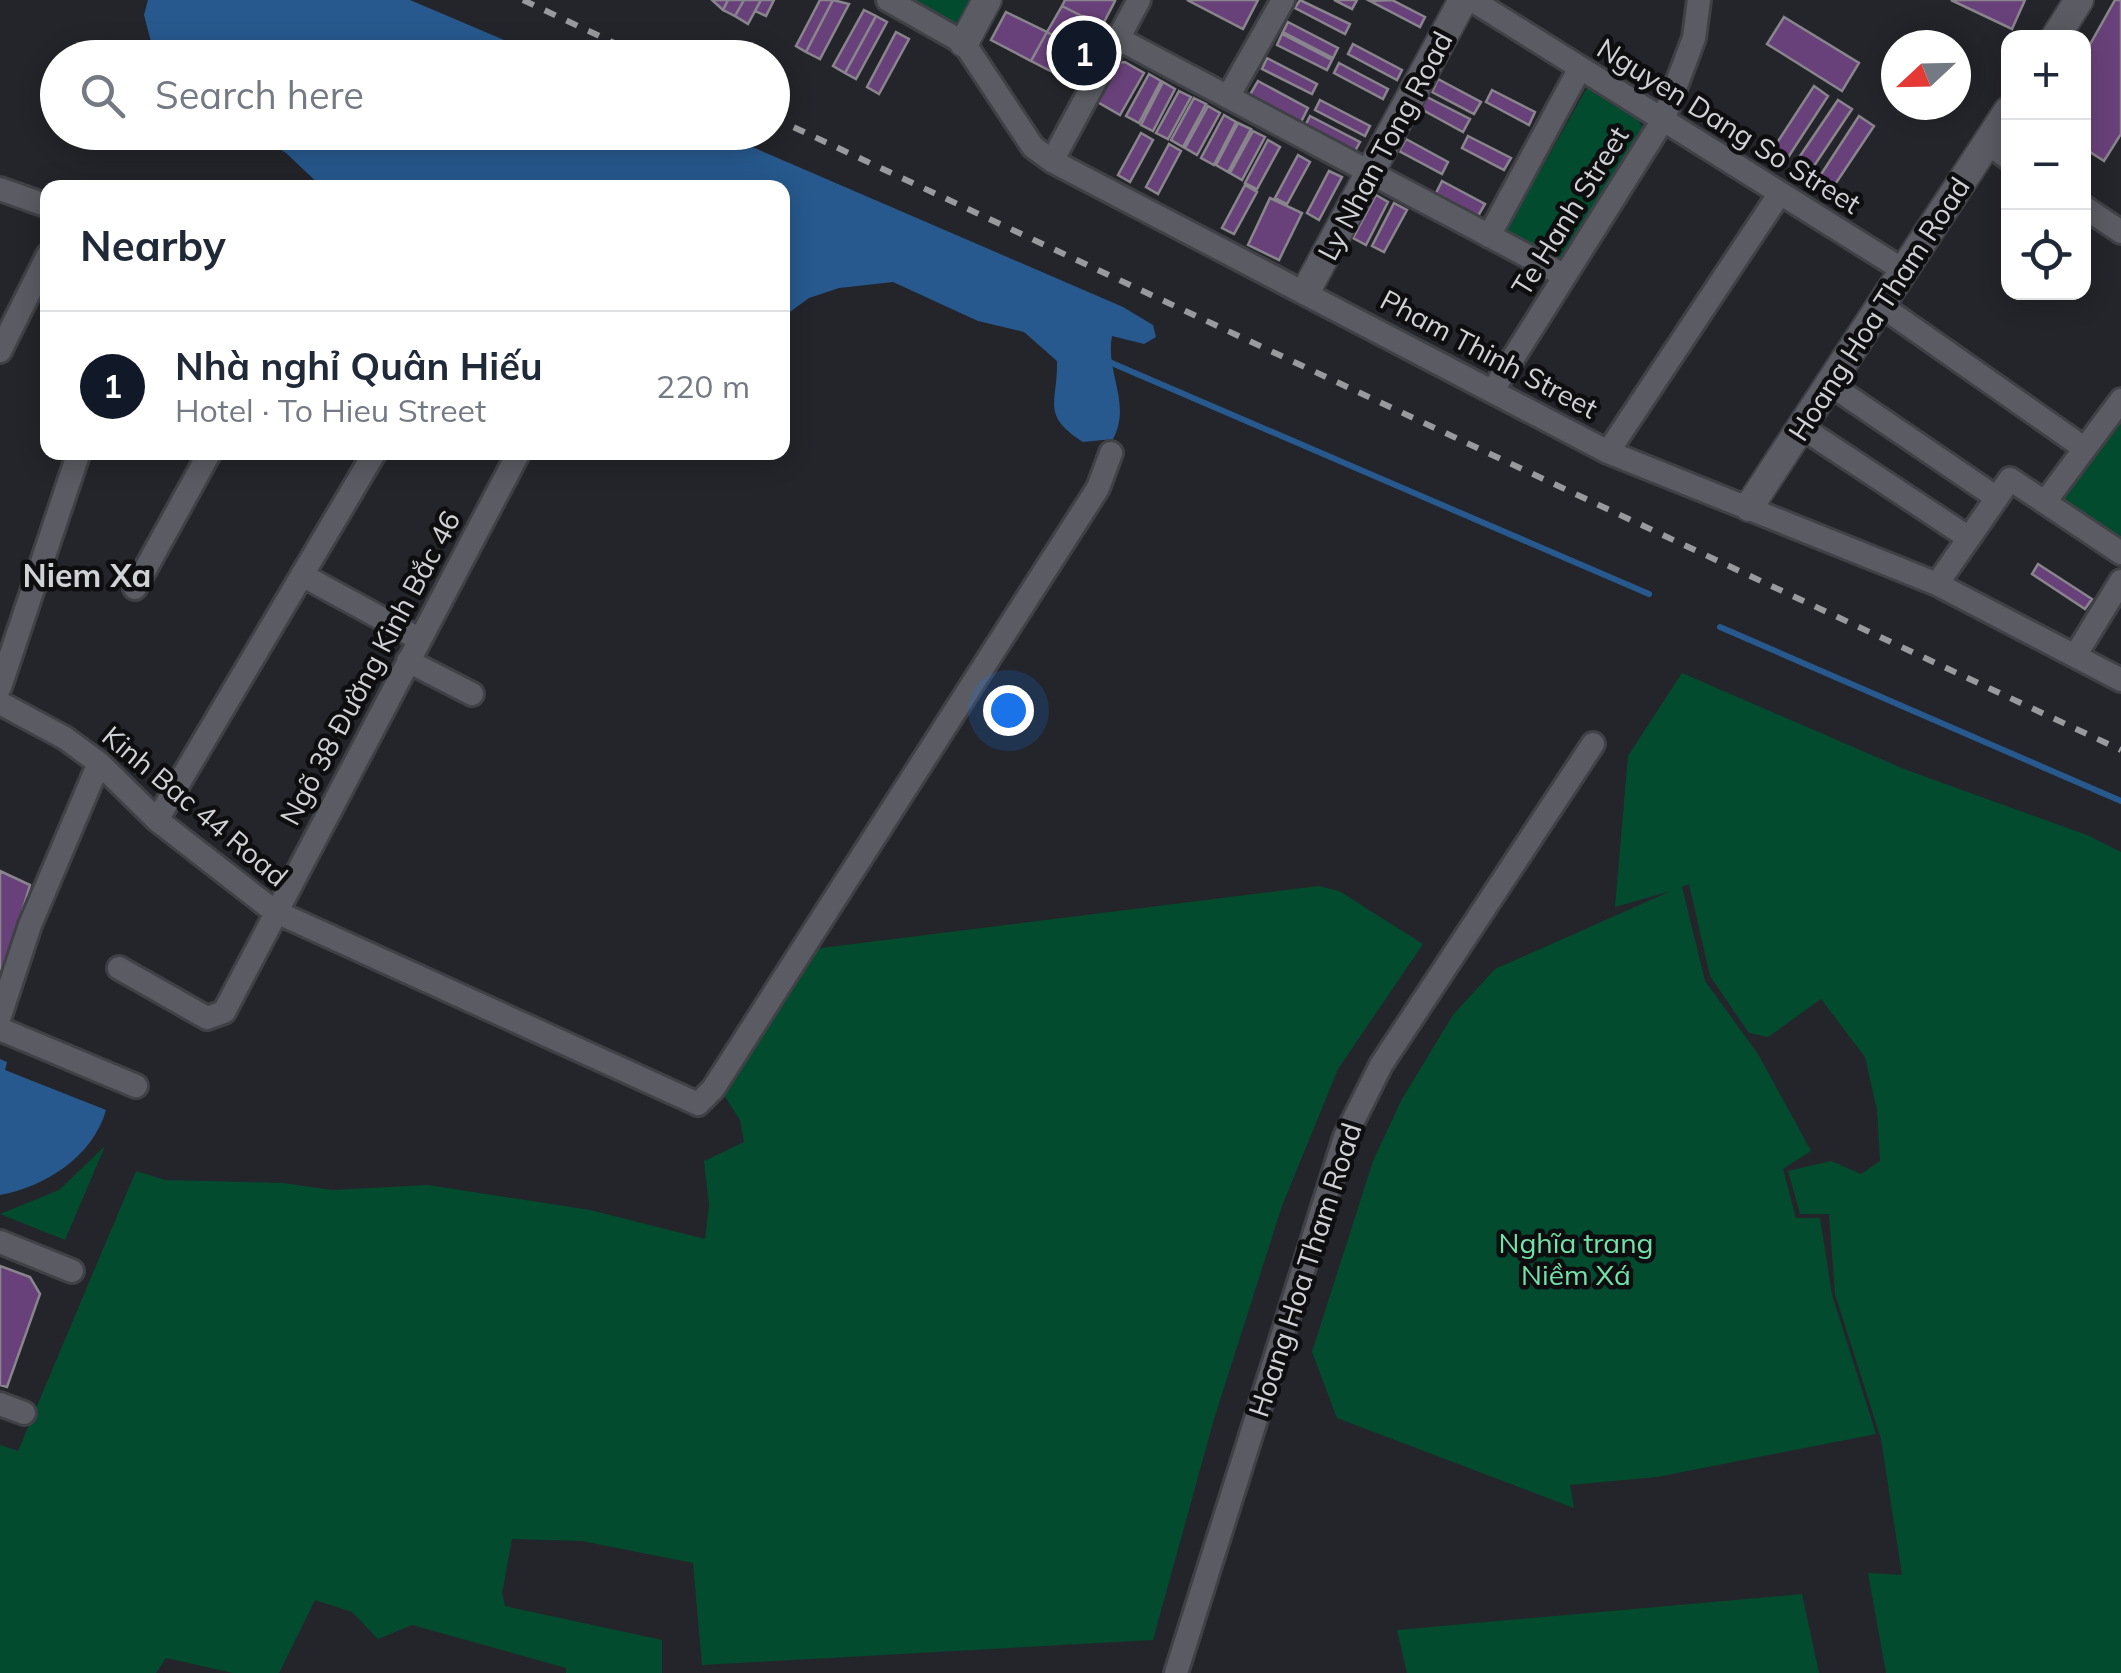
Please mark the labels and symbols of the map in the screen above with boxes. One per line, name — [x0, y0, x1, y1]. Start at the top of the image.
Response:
pin: 1 — [1052, 15, 1116, 90]
street label: Ly Nhan Tong Road — [1309, 25, 1460, 266]
street label: Nguyen Dang So Street — [1591, 30, 1868, 221]
north arrow — [1881, 30, 1971, 120]
street label: Te Hanh Street — [1504, 119, 1636, 302]
street label: Hoang Hoa Tham Road — [1780, 170, 1977, 447]
street label: Pham Thinh Street — [1375, 282, 1604, 426]
street label: Ngõ 38 Đường Kinh Bắc 46 — [272, 505, 467, 831]
district label: Niem Xa — [23, 555, 151, 595]
your location — [983, 685, 1034, 736]
street label: Kinh Bac 44 Road — [96, 718, 295, 893]
street label: Hoang Hoa Tham Road — [1240, 1118, 1369, 1421]
park label: Nghĩa trang Niềm Xá — [1499, 1225, 1653, 1292]

